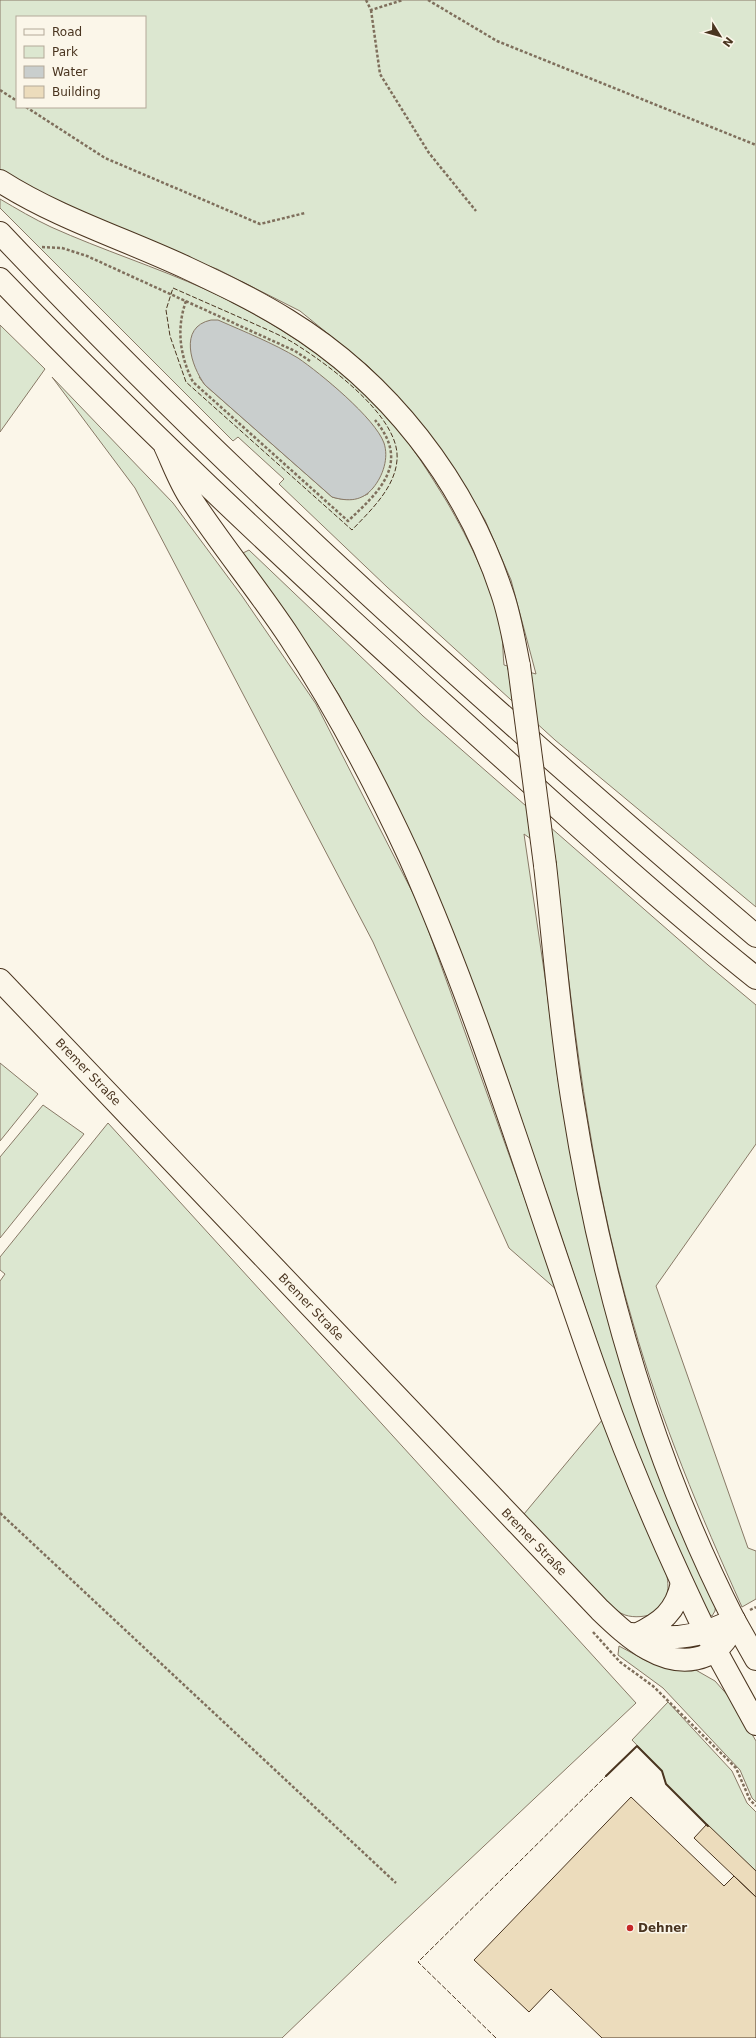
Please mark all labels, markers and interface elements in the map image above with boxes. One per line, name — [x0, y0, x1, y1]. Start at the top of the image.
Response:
legend — [16, 16, 146, 108]
north arrow — [700, 16, 740, 56]
text: Road — [52, 25, 82, 39]
text: N — [720, 34, 736, 49]
text: Park — [52, 45, 78, 59]
text: Water — [52, 65, 88, 79]
text: Building — [52, 85, 101, 99]
street label: Bremer Straße — [53, 1036, 123, 1108]
street label: Bremer Straße — [276, 1271, 346, 1343]
street label: Bremer Straße — [499, 1506, 569, 1578]
place label: Dehner — [638, 1921, 687, 1935]
marker: Dehner — [625, 1923, 635, 1933]

